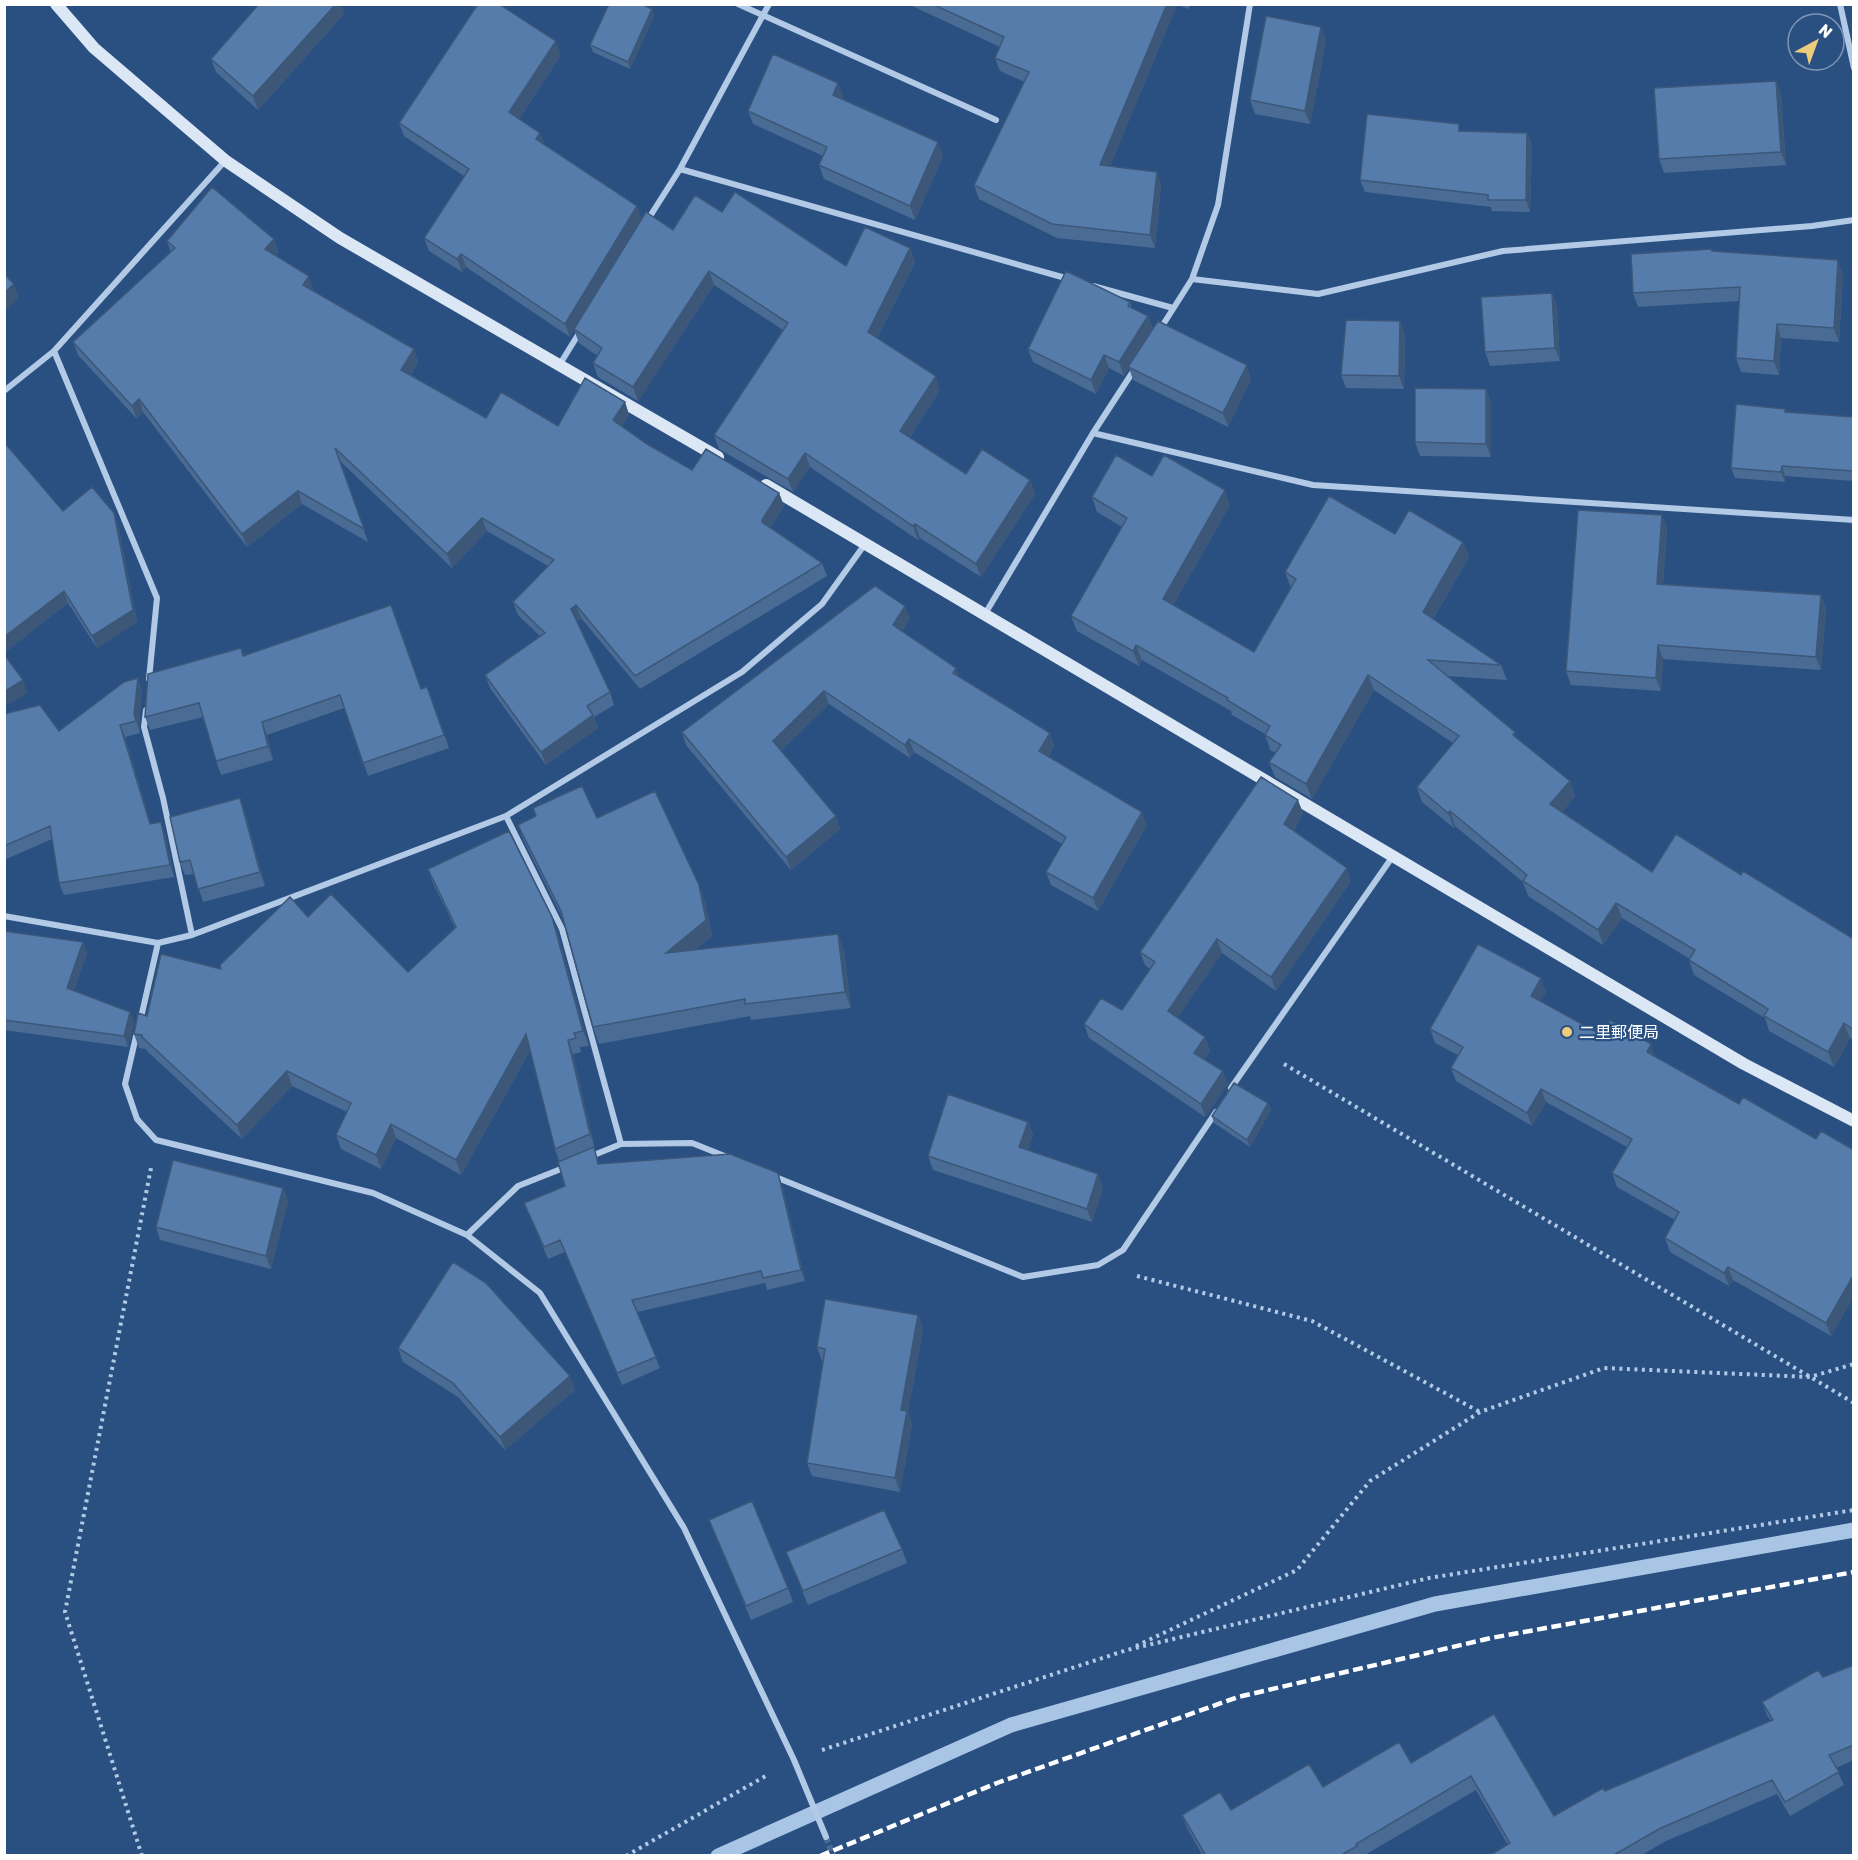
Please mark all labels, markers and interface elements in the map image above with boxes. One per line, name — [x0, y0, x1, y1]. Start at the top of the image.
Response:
north arrow — [1786, 12, 1846, 72]
text: N — [1815, 20, 1836, 42]
place label: 二里郵便局 — [1579, 1023, 1659, 1042]
marker: 二里郵便局 — [1560, 1025, 1574, 1039]

